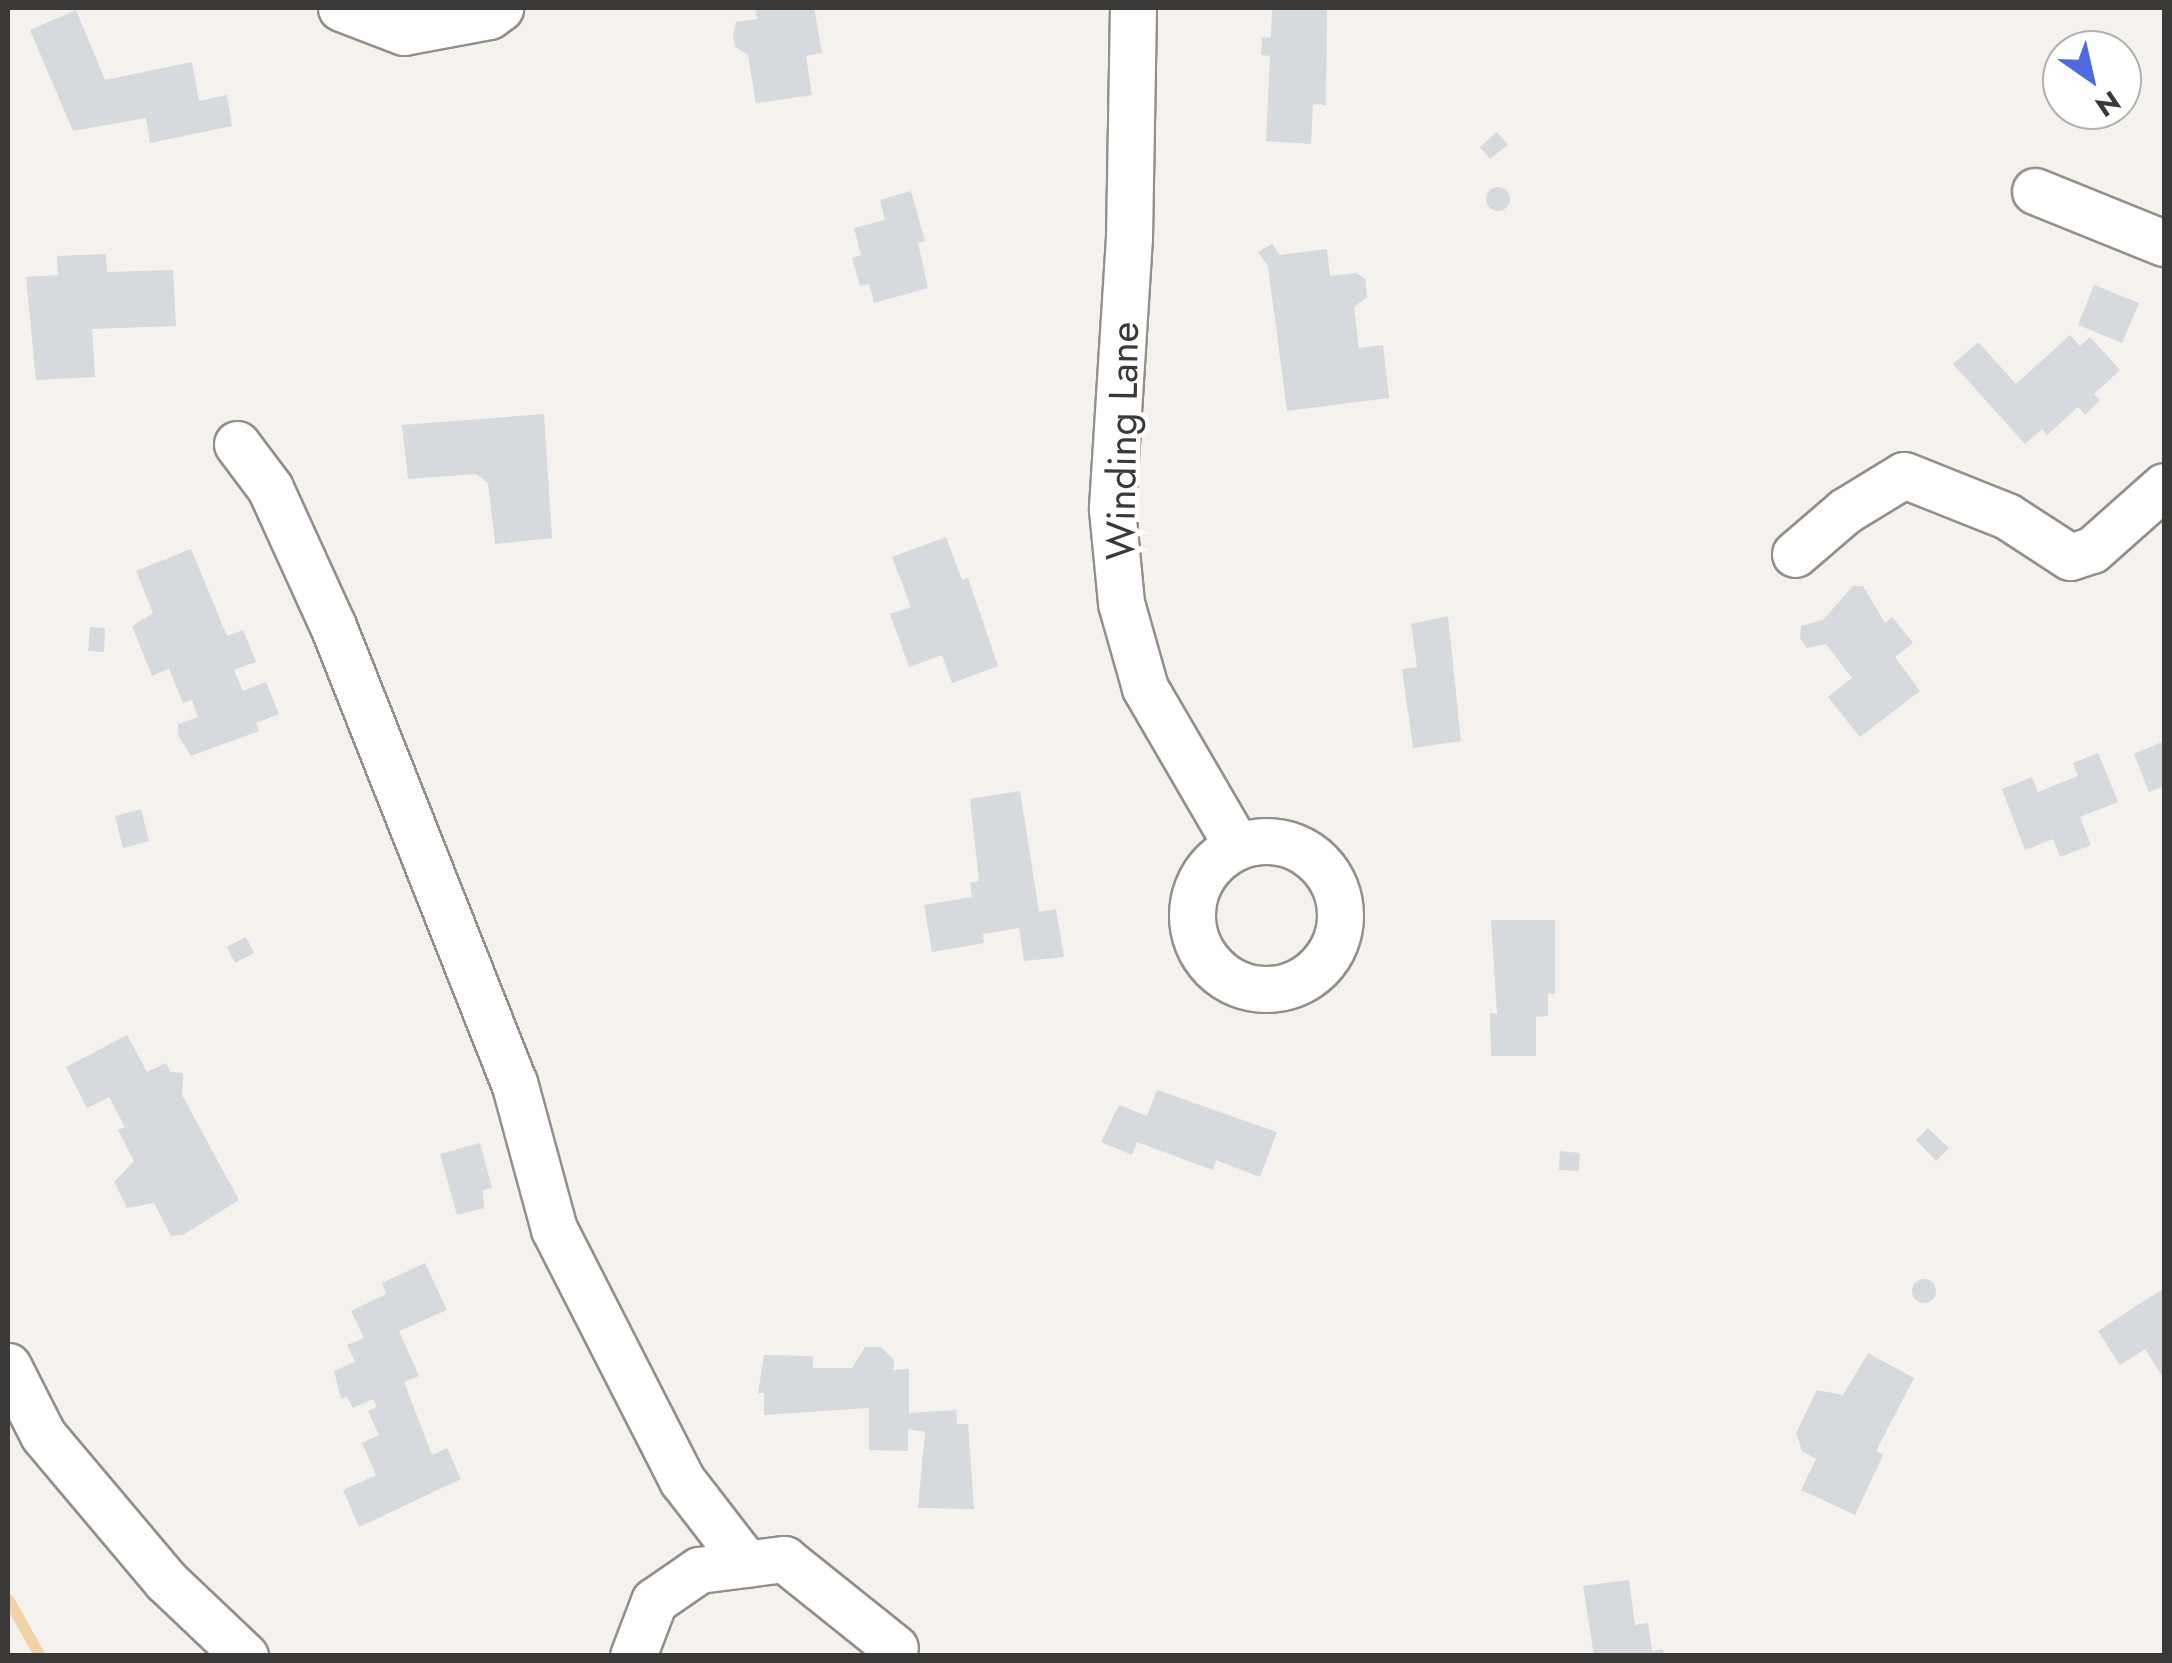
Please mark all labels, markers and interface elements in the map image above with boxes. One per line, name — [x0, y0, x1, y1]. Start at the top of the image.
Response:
north arrow — [2042, 30, 2142, 130]
text: N — [2087, 80, 2129, 127]
street label: Winding Lane — [1096, 321, 1148, 561]

